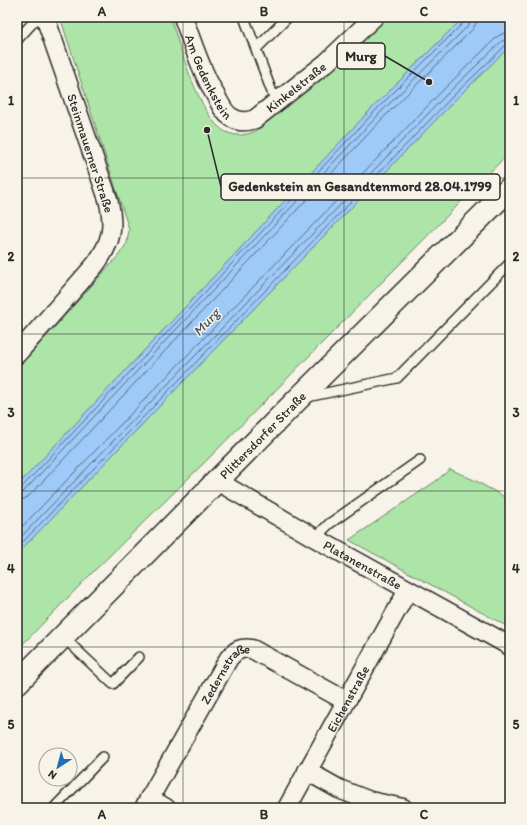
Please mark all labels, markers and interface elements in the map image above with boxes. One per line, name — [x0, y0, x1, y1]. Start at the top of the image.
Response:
text: A — [97, 4, 107, 19]
text: B — [260, 4, 269, 19]
text: C — [420, 4, 429, 19]
street label: Am Gedenkstein — [182, 32, 235, 123]
callout: Murg — [337, 43, 385, 69]
text: Murg — [345, 48, 378, 65]
street label: Kinkelstraße — [263, 59, 329, 116]
street label: Steinmauerner Straße — [64, 92, 117, 215]
text: 1 — [8, 93, 14, 108]
text: 1 — [513, 93, 519, 108]
callout: Gedenkstein an Gesandtenmord 28.04.1799 — [221, 174, 500, 200]
text: Gedenkstein an Gesandtenmord 28.04.1799 — [228, 178, 492, 195]
text: 2 — [8, 249, 15, 264]
text: 2 — [513, 249, 520, 264]
water label: Murg — [189, 304, 225, 340]
street label: Plittersdorfer Straße — [216, 389, 309, 482]
text: 3 — [7, 405, 15, 420]
text: 3 — [512, 405, 520, 420]
street label: Platanenstraße — [321, 537, 404, 593]
text: 4 — [7, 561, 15, 576]
text: 4 — [512, 561, 520, 576]
street label: Zedernstraße — [198, 641, 250, 707]
street label: Eichenstraße — [324, 663, 373, 735]
text: 5 — [8, 717, 15, 732]
text: 5 — [513, 717, 520, 732]
north arrow — [38, 747, 78, 787]
text: N — [46, 767, 59, 782]
text: A — [97, 807, 107, 822]
text: B — [260, 807, 269, 822]
text: C — [420, 807, 429, 822]

